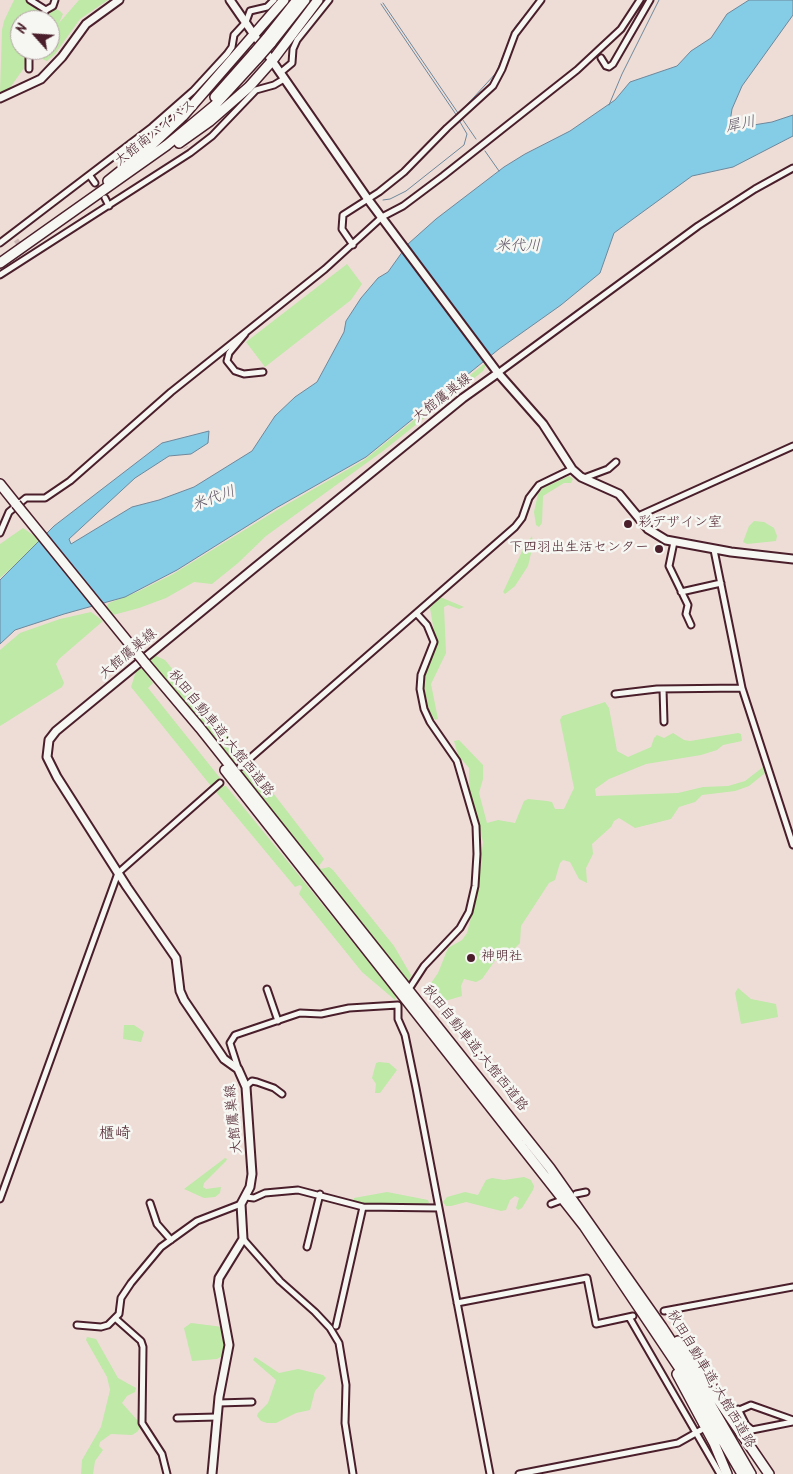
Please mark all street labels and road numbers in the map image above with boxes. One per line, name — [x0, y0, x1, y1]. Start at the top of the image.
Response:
street label: 大館南バイパス — [112, 97, 200, 171]
street label: 大館鷹巣線 — [410, 371, 476, 427]
street label: 大館鷹巣線 — [97, 626, 161, 684]
street label: 秋田自動車道;大館西道路 — [164, 667, 276, 801]
street label: 秋田自動車道;大館西道路 — [418, 982, 530, 1116]
street label: 大館鷹巣線 — [223, 1083, 247, 1155]
street label: 秋田自動車道;大館西道路 — [662, 1308, 758, 1452]

